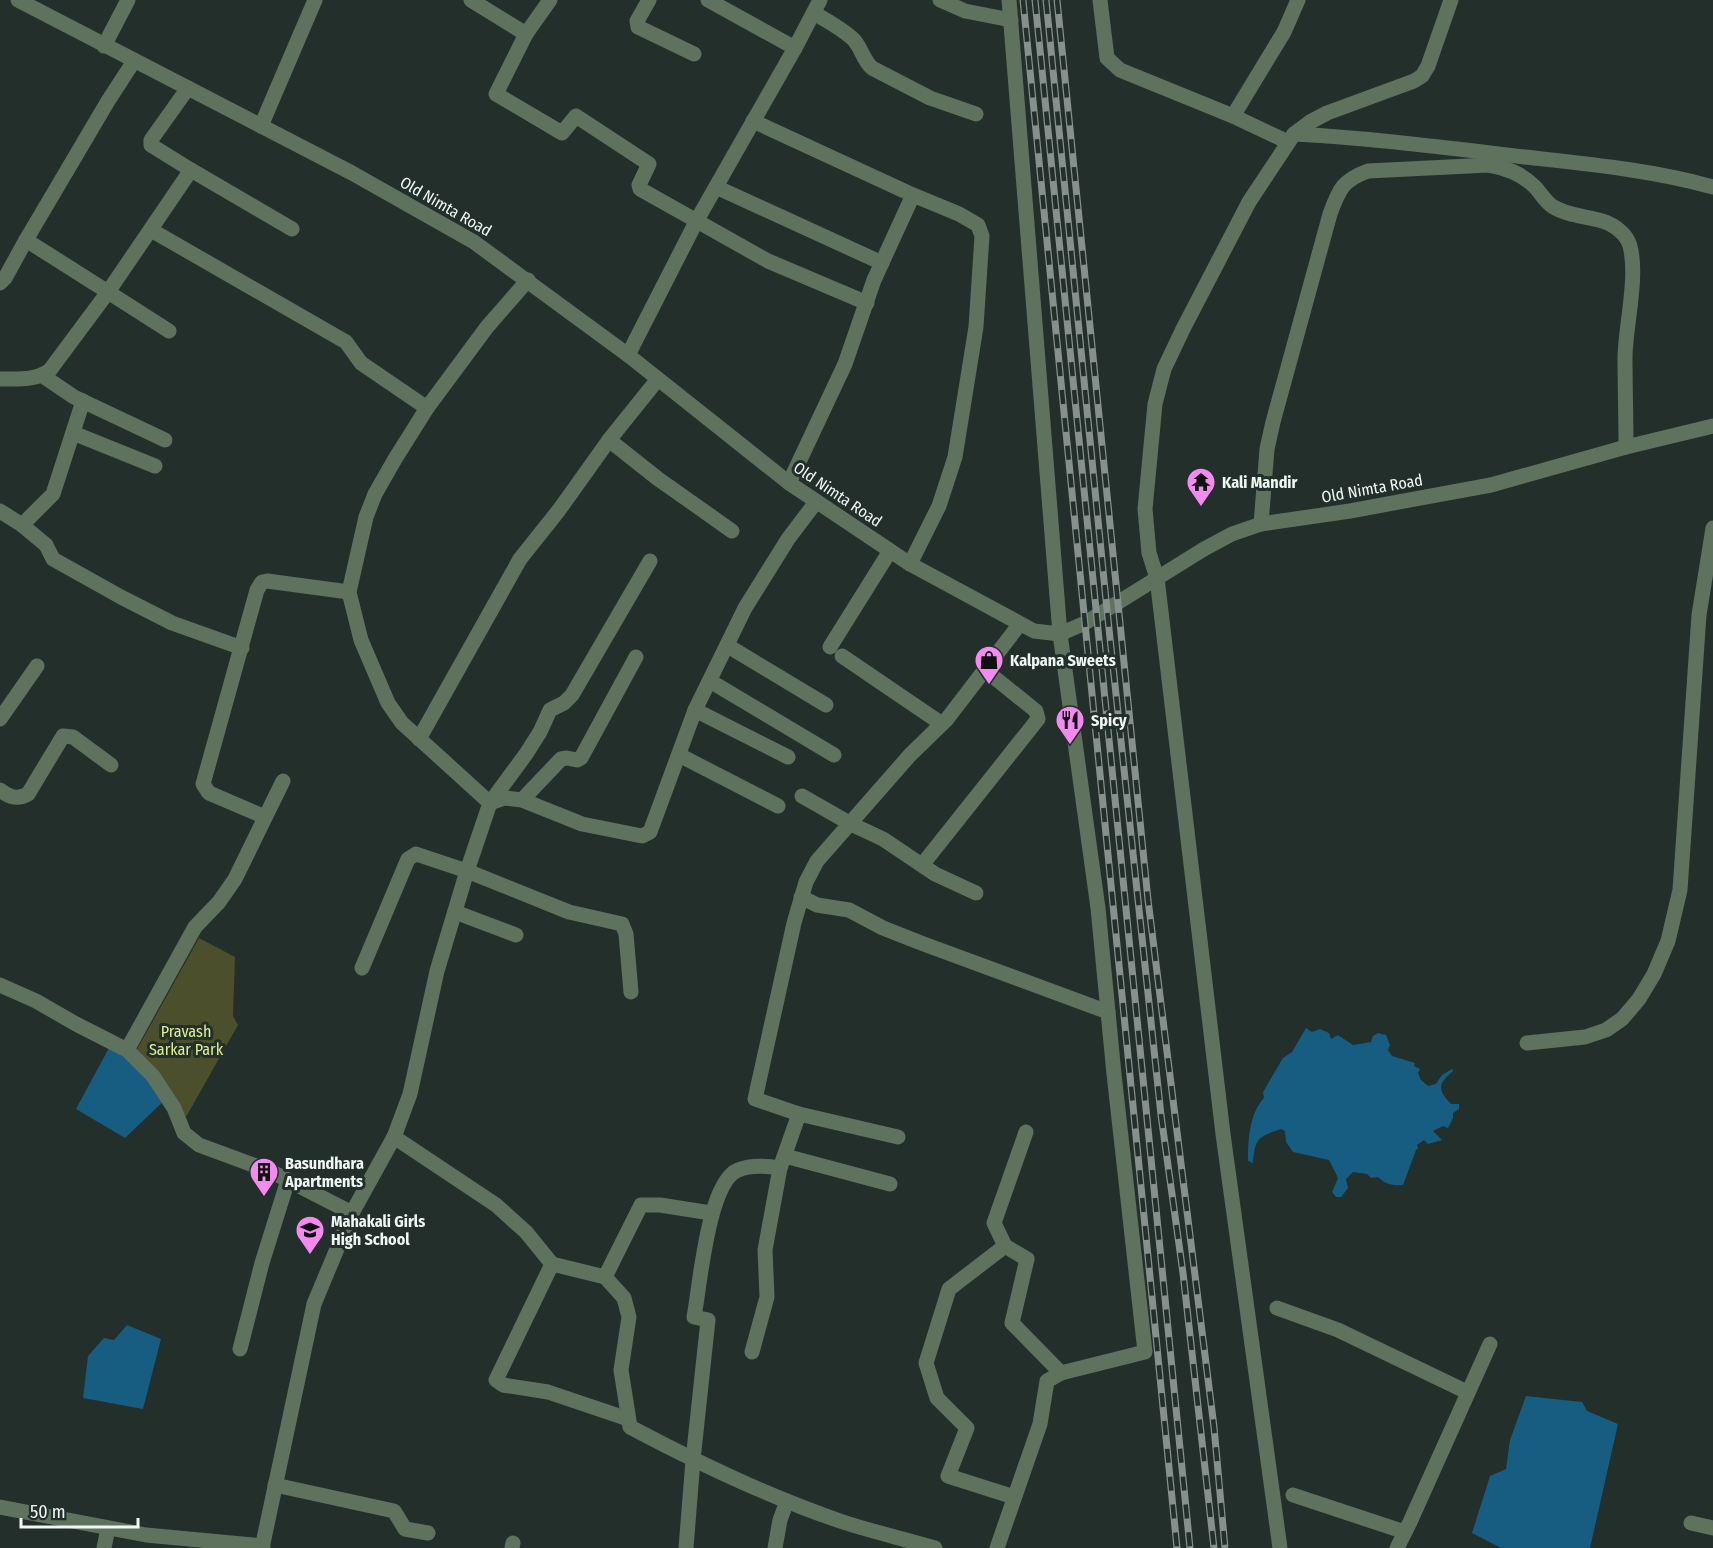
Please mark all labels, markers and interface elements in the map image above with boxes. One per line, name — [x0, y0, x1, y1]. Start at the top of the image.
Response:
street label: Old Nimta Road — [397, 173, 495, 240]
street label: Old Nimta Road — [790, 458, 886, 531]
temple icon: Kali Mandir — [1185, 466, 1217, 508]
street label: Old Nimta Road — [1320, 470, 1424, 507]
place label: Kali Mandir — [1222, 473, 1298, 492]
shop icon: Kalpana Sweets — [973, 644, 1005, 686]
place label: Kalpana Sweets — [1010, 651, 1116, 670]
restaurant icon: Spicy — [1054, 704, 1086, 746]
place label: Spicy — [1091, 711, 1127, 730]
park label: Pravash Sarkar Park — [149, 1022, 224, 1059]
place label: Basundhara Apartments — [284, 1154, 364, 1191]
building icon: Basundhara Apartments — [248, 1156, 280, 1198]
place label: Mahakali Girls High School — [331, 1212, 425, 1249]
school or university icon: Mahakali Girls High School — [294, 1214, 326, 1256]
scale bar — [21, 1491, 138, 1529]
text: 50 m — [30, 1501, 66, 1523]

